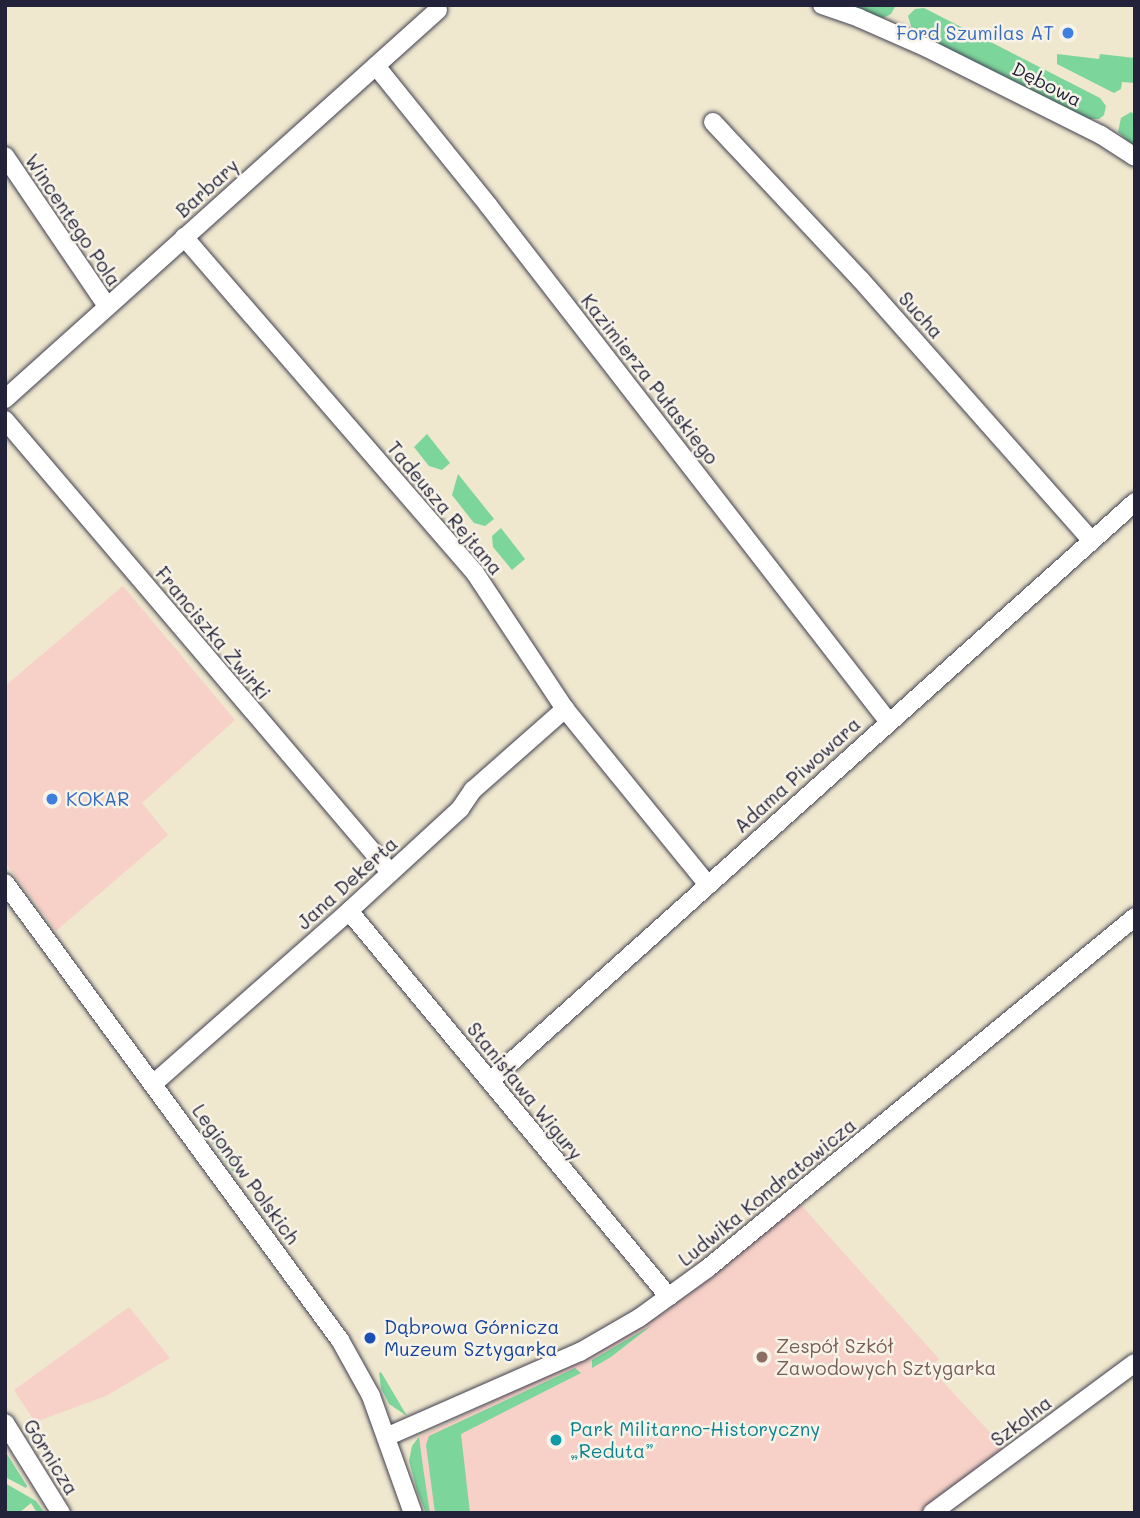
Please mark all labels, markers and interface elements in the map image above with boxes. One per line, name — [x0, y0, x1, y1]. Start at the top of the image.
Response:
place label: Ford Szumilas AT — [896, 22, 1054, 44]
marker: Ford Szumilas AT — [1060, 25, 1076, 41]
street label: Dębowa — [1009, 57, 1085, 111]
street label: Wincentego Pola — [20, 150, 126, 290]
street label: Barbary — [171, 154, 243, 222]
street label: Sucha — [894, 287, 948, 343]
street label: Kazimierza Pułaskiego — [577, 289, 723, 469]
street label: Tadeusza Rejtana — [383, 437, 507, 579]
street label: Franciszka Żwirki — [151, 562, 275, 704]
street label: Adama Piwowara — [729, 713, 865, 837]
place label: KOKAR — [66, 788, 129, 810]
marker: KOKAR — [44, 791, 60, 807]
street label: Jana Dekerta — [292, 832, 402, 934]
street label: Stanisława Wigury — [463, 1018, 587, 1164]
street label: Legionów Polskich — [188, 1100, 304, 1248]
street label: Ludwika Kondratowicza — [674, 1113, 860, 1271]
place label: Dąbrowa Górnicza Muzeum Sztygarka — [384, 1316, 559, 1360]
marker: Dąbrowa Górnicza Muzeum Sztygarka — [362, 1330, 378, 1346]
place label: Zespół Szkół Zawodowych Sztygarka — [776, 1335, 996, 1379]
marker: Zespół Szkół Zawodowych Sztygarka — [754, 1349, 770, 1365]
street label: Szkolna — [986, 1391, 1056, 1451]
street label: Górnicza — [19, 1415, 83, 1499]
place label: Park Militarno-Historyczny „Reduta” — [570, 1418, 820, 1462]
marker: Park Militarno-Historyczny „Reduta” — [548, 1432, 564, 1448]

